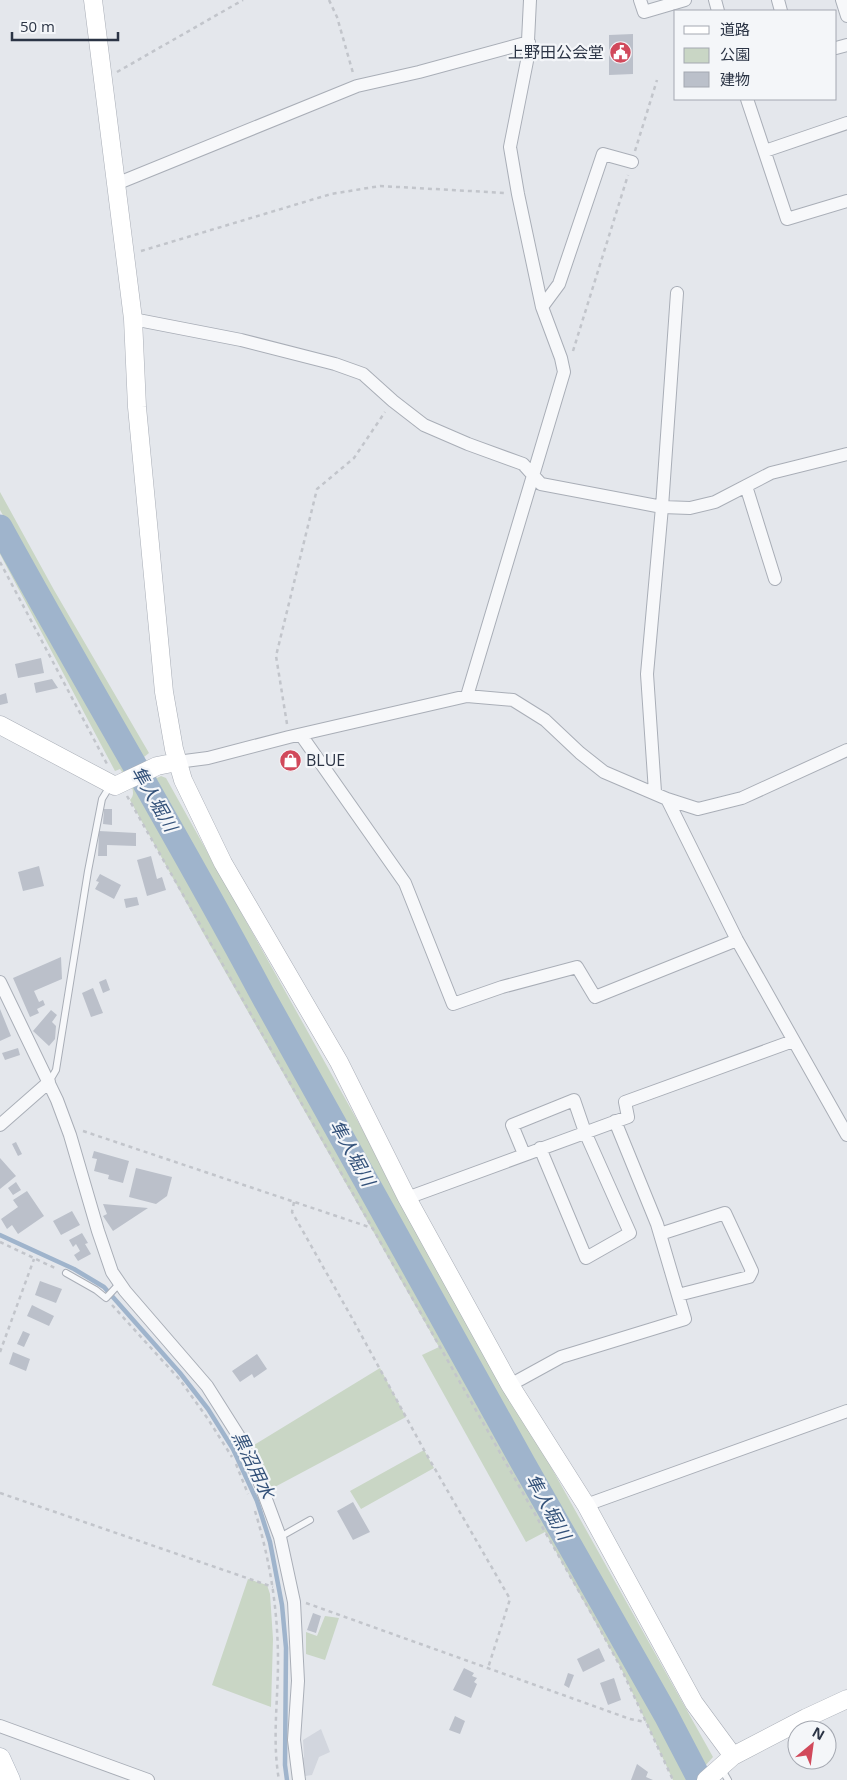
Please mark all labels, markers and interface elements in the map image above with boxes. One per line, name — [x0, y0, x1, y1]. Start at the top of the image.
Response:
scale bar — [12, 10, 119, 42]
legend — [674, 10, 837, 100]
text: 50 m — [20, 16, 55, 36]
text: 道路 — [720, 19, 750, 39]
public building icon: 上野田公会堂 — [608, 40, 632, 64]
place label: 上野田公会堂 — [508, 41, 604, 63]
text: 公園 — [720, 44, 750, 64]
text: 建物 — [720, 69, 750, 89]
shop icon: BLUE — [278, 748, 302, 772]
place label: BLUE — [306, 749, 345, 771]
water label: 隼人堀川 — [126, 761, 184, 837]
water label: 隼人堀川 — [325, 1115, 382, 1192]
water label: 黒沼用水 — [227, 1427, 281, 1504]
water label: 隼人堀川 — [521, 1469, 578, 1546]
north arrow — [787, 1720, 837, 1770]
text: N — [809, 1722, 828, 1744]

